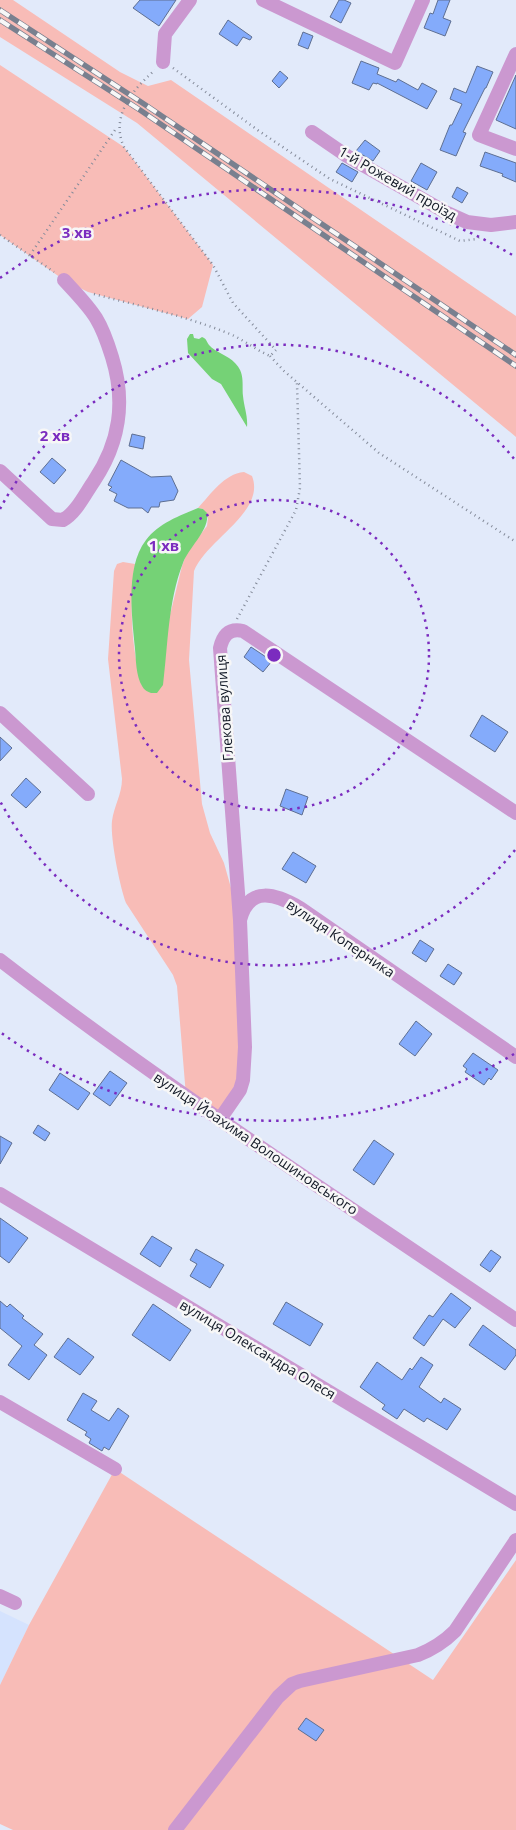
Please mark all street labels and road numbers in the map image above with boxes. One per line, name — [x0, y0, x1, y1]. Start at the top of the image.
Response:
street label: 1-й Рожевий проїзд — [335, 141, 461, 225]
street label: Глекова вулиця — [211, 654, 237, 762]
street label: вулиця Коперника — [283, 895, 399, 981]
street label: вулиця Йоахима Волошиновського — [150, 1067, 362, 1219]
street label: вулиця Олександра Олеся — [177, 1295, 339, 1403]

